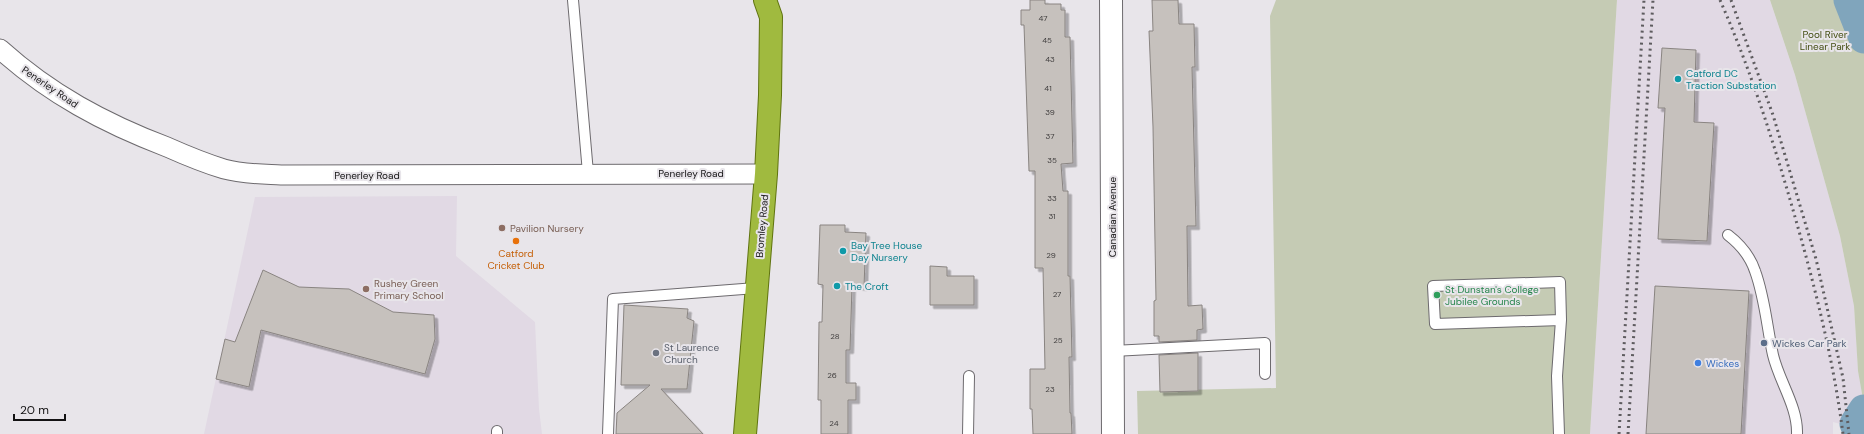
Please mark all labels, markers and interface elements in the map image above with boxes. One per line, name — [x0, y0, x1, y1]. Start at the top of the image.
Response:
house number: 47 — [1038, 13, 1048, 23]
park label: Pool River Linear Park — [1800, 28, 1850, 53]
house number: 45 — [1042, 35, 1052, 45]
house number: 43 — [1045, 54, 1055, 64]
street label: Penerley Road — [19, 63, 81, 111]
place label: Catford DC Traction Substation — [1686, 67, 1776, 92]
marker: Catford DC Traction Substation — [1673, 74, 1683, 84]
house number: 41 — [1044, 83, 1052, 93]
house number: 39 — [1045, 107, 1055, 117]
house number: 37 — [1046, 131, 1054, 141]
house number: 35 — [1047, 155, 1057, 165]
street label: Penerley Road — [658, 167, 724, 180]
street label: Penerley Road — [334, 169, 400, 182]
street label: Canadian Avenue — [1106, 177, 1119, 257]
house number: 33 — [1047, 193, 1057, 203]
street label: Bromley Road — [753, 194, 771, 258]
house number: 31 — [1048, 211, 1056, 221]
place label: Pavilion Nursery — [510, 222, 584, 235]
marker: Pavilion Nursery — [497, 223, 507, 233]
marker: Catford Cricket Club — [511, 236, 521, 246]
place label: Bay Tree House Day Nursery — [851, 239, 923, 264]
marker: Bay Tree House Day Nursery — [838, 246, 848, 256]
place label: Catford Cricket Club — [487, 247, 545, 272]
house number: 29 — [1046, 250, 1056, 260]
place label: Rushey Green Primary School — [374, 277, 444, 302]
place label: The Croft — [845, 280, 889, 293]
marker: The Croft — [832, 281, 842, 291]
place label: St Dunstan's College Jubilee Grounds — [1445, 283, 1539, 308]
marker: Rushey Green Primary School — [361, 284, 371, 294]
house number: 27 — [1053, 289, 1061, 299]
marker: St Dunstan's College Jubilee Grounds — [1432, 290, 1442, 300]
house number: 28 — [830, 331, 840, 341]
house number: 25 — [1053, 335, 1063, 345]
place label: Wickes Car Park — [1772, 337, 1847, 350]
marker: Wickes Car Park — [1759, 338, 1769, 348]
place label: St Laurence Church — [664, 341, 719, 366]
marker: St Laurence Church — [651, 348, 661, 358]
place label: Wickes — [1706, 357, 1739, 370]
marker: Wickes — [1693, 358, 1703, 368]
house number: 26 — [827, 370, 837, 380]
house number: 23 — [1045, 384, 1055, 394]
scale bar — [14, 396, 65, 422]
text: 20 m — [20, 402, 49, 418]
house number: 24 — [829, 418, 839, 428]

